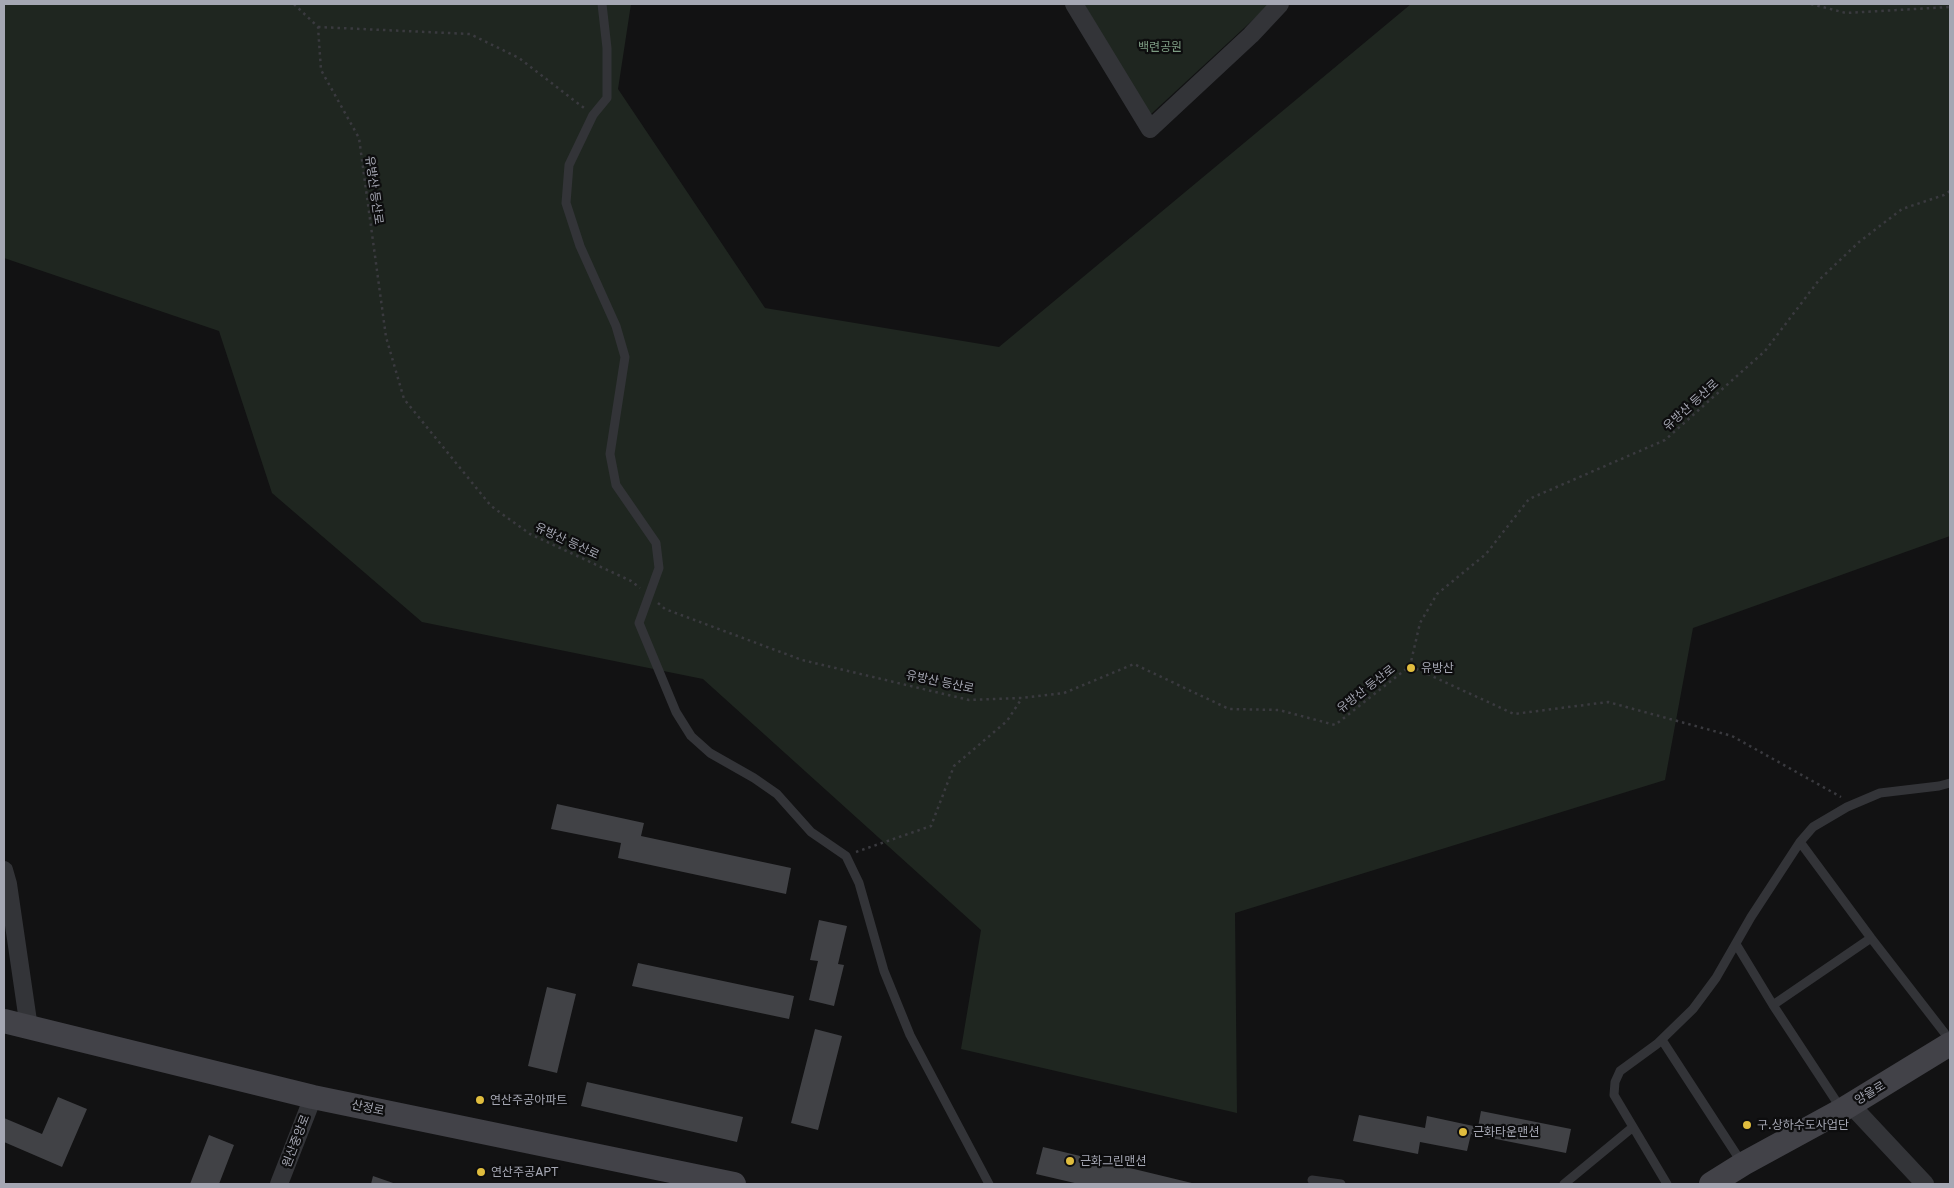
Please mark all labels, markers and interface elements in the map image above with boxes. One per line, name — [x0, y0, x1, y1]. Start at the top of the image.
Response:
park label: 백련공원 — [1138, 40, 1182, 54]
street label: 유방산 등산로 — [362, 155, 386, 225]
street label: 유방산 등산로 — [1660, 376, 1722, 434]
street label: 유방산 등산로 — [533, 520, 601, 562]
place label: 유방산 — [1421, 661, 1454, 675]
street label: 유방산 등산로 — [1334, 662, 1398, 716]
marker: 유방산 — [1405, 662, 1417, 674]
street label: 유방산 등산로 — [905, 668, 975, 696]
street label: 양을로 — [1852, 1078, 1888, 1108]
place label: 연산주공아파트 — [490, 1093, 567, 1107]
marker: 연산주공아파트 — [474, 1094, 486, 1106]
street label: 산정로 — [350, 1098, 386, 1118]
street label: 원산중앙로 — [279, 1113, 313, 1169]
place label: 구.상하수도사업단 — [1757, 1118, 1849, 1132]
marker: 구.상하수도사업단 — [1741, 1119, 1753, 1131]
place label: 근화타운맨션 — [1473, 1125, 1539, 1139]
marker: 근화타운맨션 — [1457, 1126, 1469, 1138]
place label: 근화그린맨션 — [1080, 1154, 1146, 1168]
marker: 근화그린맨션 — [1064, 1155, 1076, 1167]
place label: 연산주공APT — [491, 1165, 558, 1179]
marker: 연산주공APT — [475, 1166, 487, 1178]

